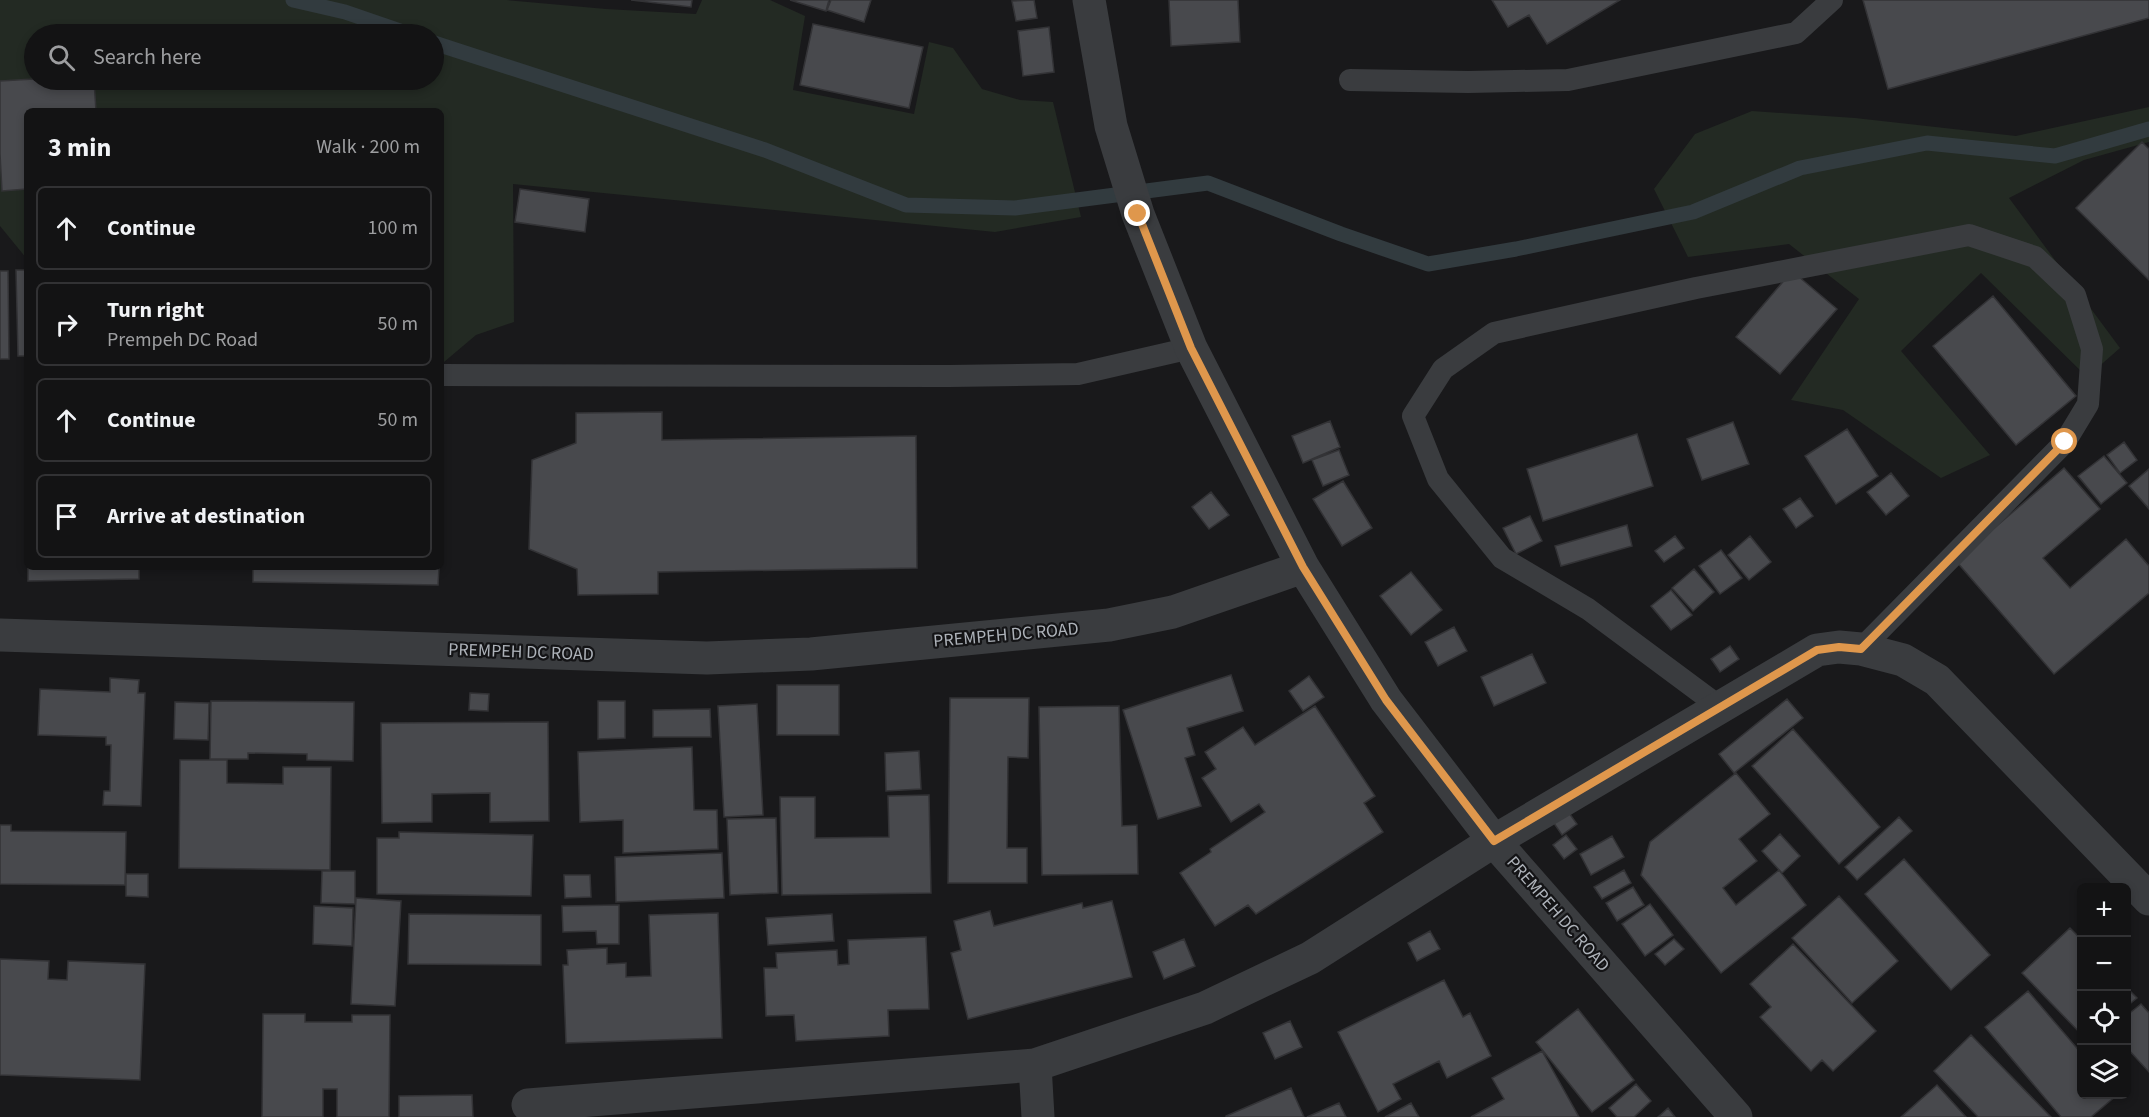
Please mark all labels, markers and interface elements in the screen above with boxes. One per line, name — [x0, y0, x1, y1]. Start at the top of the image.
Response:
search box — [24, 24, 444, 90]
icon: search — [45, 41, 78, 74]
text: Search here — [93, 41, 201, 73]
text: 3 min — [48, 129, 111, 166]
text: Walk · 200 m — [316, 133, 420, 161]
route end — [1124, 200, 1150, 226]
icon: ahead — [50, 212, 83, 245]
text: Continue — [107, 212, 196, 244]
text: 100 m — [368, 214, 418, 242]
text: Turn right — [107, 294, 204, 326]
icon: right — [50, 308, 83, 341]
text: 50 m — [378, 310, 418, 338]
text: Prempeh DC Road — [107, 326, 258, 354]
icon: ahead — [50, 404, 83, 437]
text: Continue — [107, 404, 196, 436]
text: 50 m — [378, 406, 418, 434]
route start — [2051, 428, 2077, 454]
icon: arrive — [50, 500, 83, 533]
text: Arrive at destination — [107, 500, 305, 532]
street label: PREMPEH DC ROAD — [932, 616, 1080, 654]
street label: PREMPEH DC ROAD — [448, 637, 594, 667]
street label: PREMPEH DC ROAD — [1501, 851, 1615, 977]
map controls — [2077, 883, 2131, 1099]
button: + — [2077, 883, 2131, 937]
button: − — [2077, 937, 2131, 991]
button: locate — [2077, 991, 2131, 1045]
button: layers — [2077, 1045, 2131, 1099]

